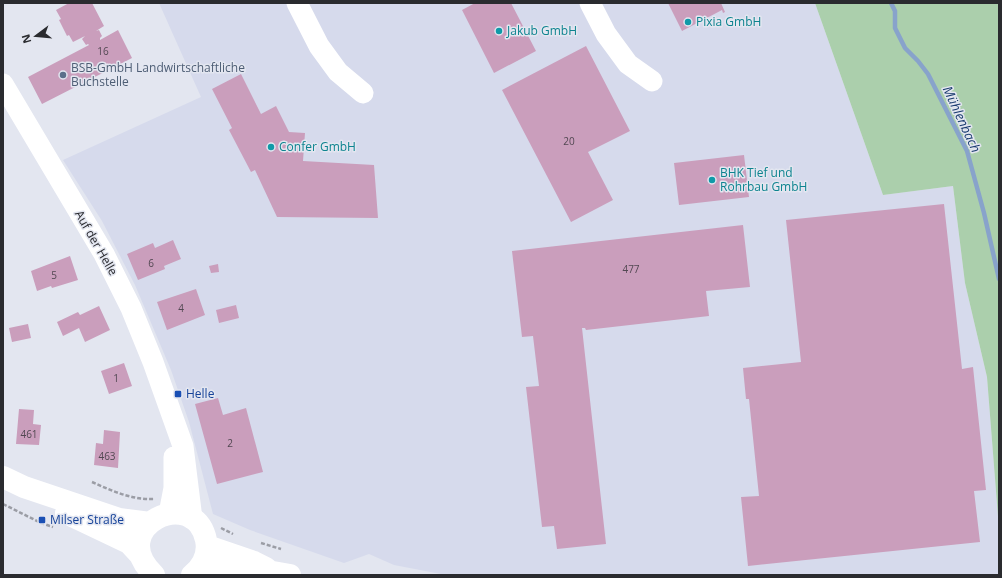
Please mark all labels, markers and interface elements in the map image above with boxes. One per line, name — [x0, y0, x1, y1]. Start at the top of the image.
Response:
place label: Pixia GmbH — [696, 13, 761, 30]
north arrow — [16, 16, 56, 56]
marker: Pixia GmbH — [683, 17, 693, 27]
place label: Jakub GmbH — [506, 22, 577, 39]
marker: Jakub GmbH — [494, 26, 504, 36]
text: N — [17, 33, 34, 45]
house number: 16 — [97, 44, 109, 58]
place label: BSB-GmbH Landwirtschaftliche Buchstelle — [71, 59, 245, 90]
marker: BSB-GmbH Landwirtschaftliche Buchstelle — [58, 70, 68, 80]
water label: Mühlenbach — [939, 83, 985, 155]
house number: 20 — [563, 134, 575, 148]
place label: Confer GmbH — [279, 138, 356, 155]
marker: Confer GmbH — [266, 142, 276, 152]
place label: BHK Tief und Rohrbau GmbH — [720, 164, 807, 195]
marker: BHK Tief und Rohrbau GmbH — [707, 175, 717, 185]
street label: Auf der Helle — [71, 207, 122, 279]
house number: 6 — [148, 256, 154, 270]
house number: 477 — [622, 262, 640, 276]
house number: 5 — [51, 268, 57, 282]
house number: 4 — [178, 301, 184, 315]
house number: 1 — [113, 371, 119, 385]
place label: Helle — [186, 385, 215, 402]
marker: Helle — [173, 389, 183, 399]
house number: 461 — [20, 427, 38, 441]
house number: 2 — [227, 436, 233, 450]
house number: 463 — [98, 449, 116, 463]
place label: Milser Straße — [50, 511, 124, 528]
marker: Milser Straße — [37, 515, 47, 525]

